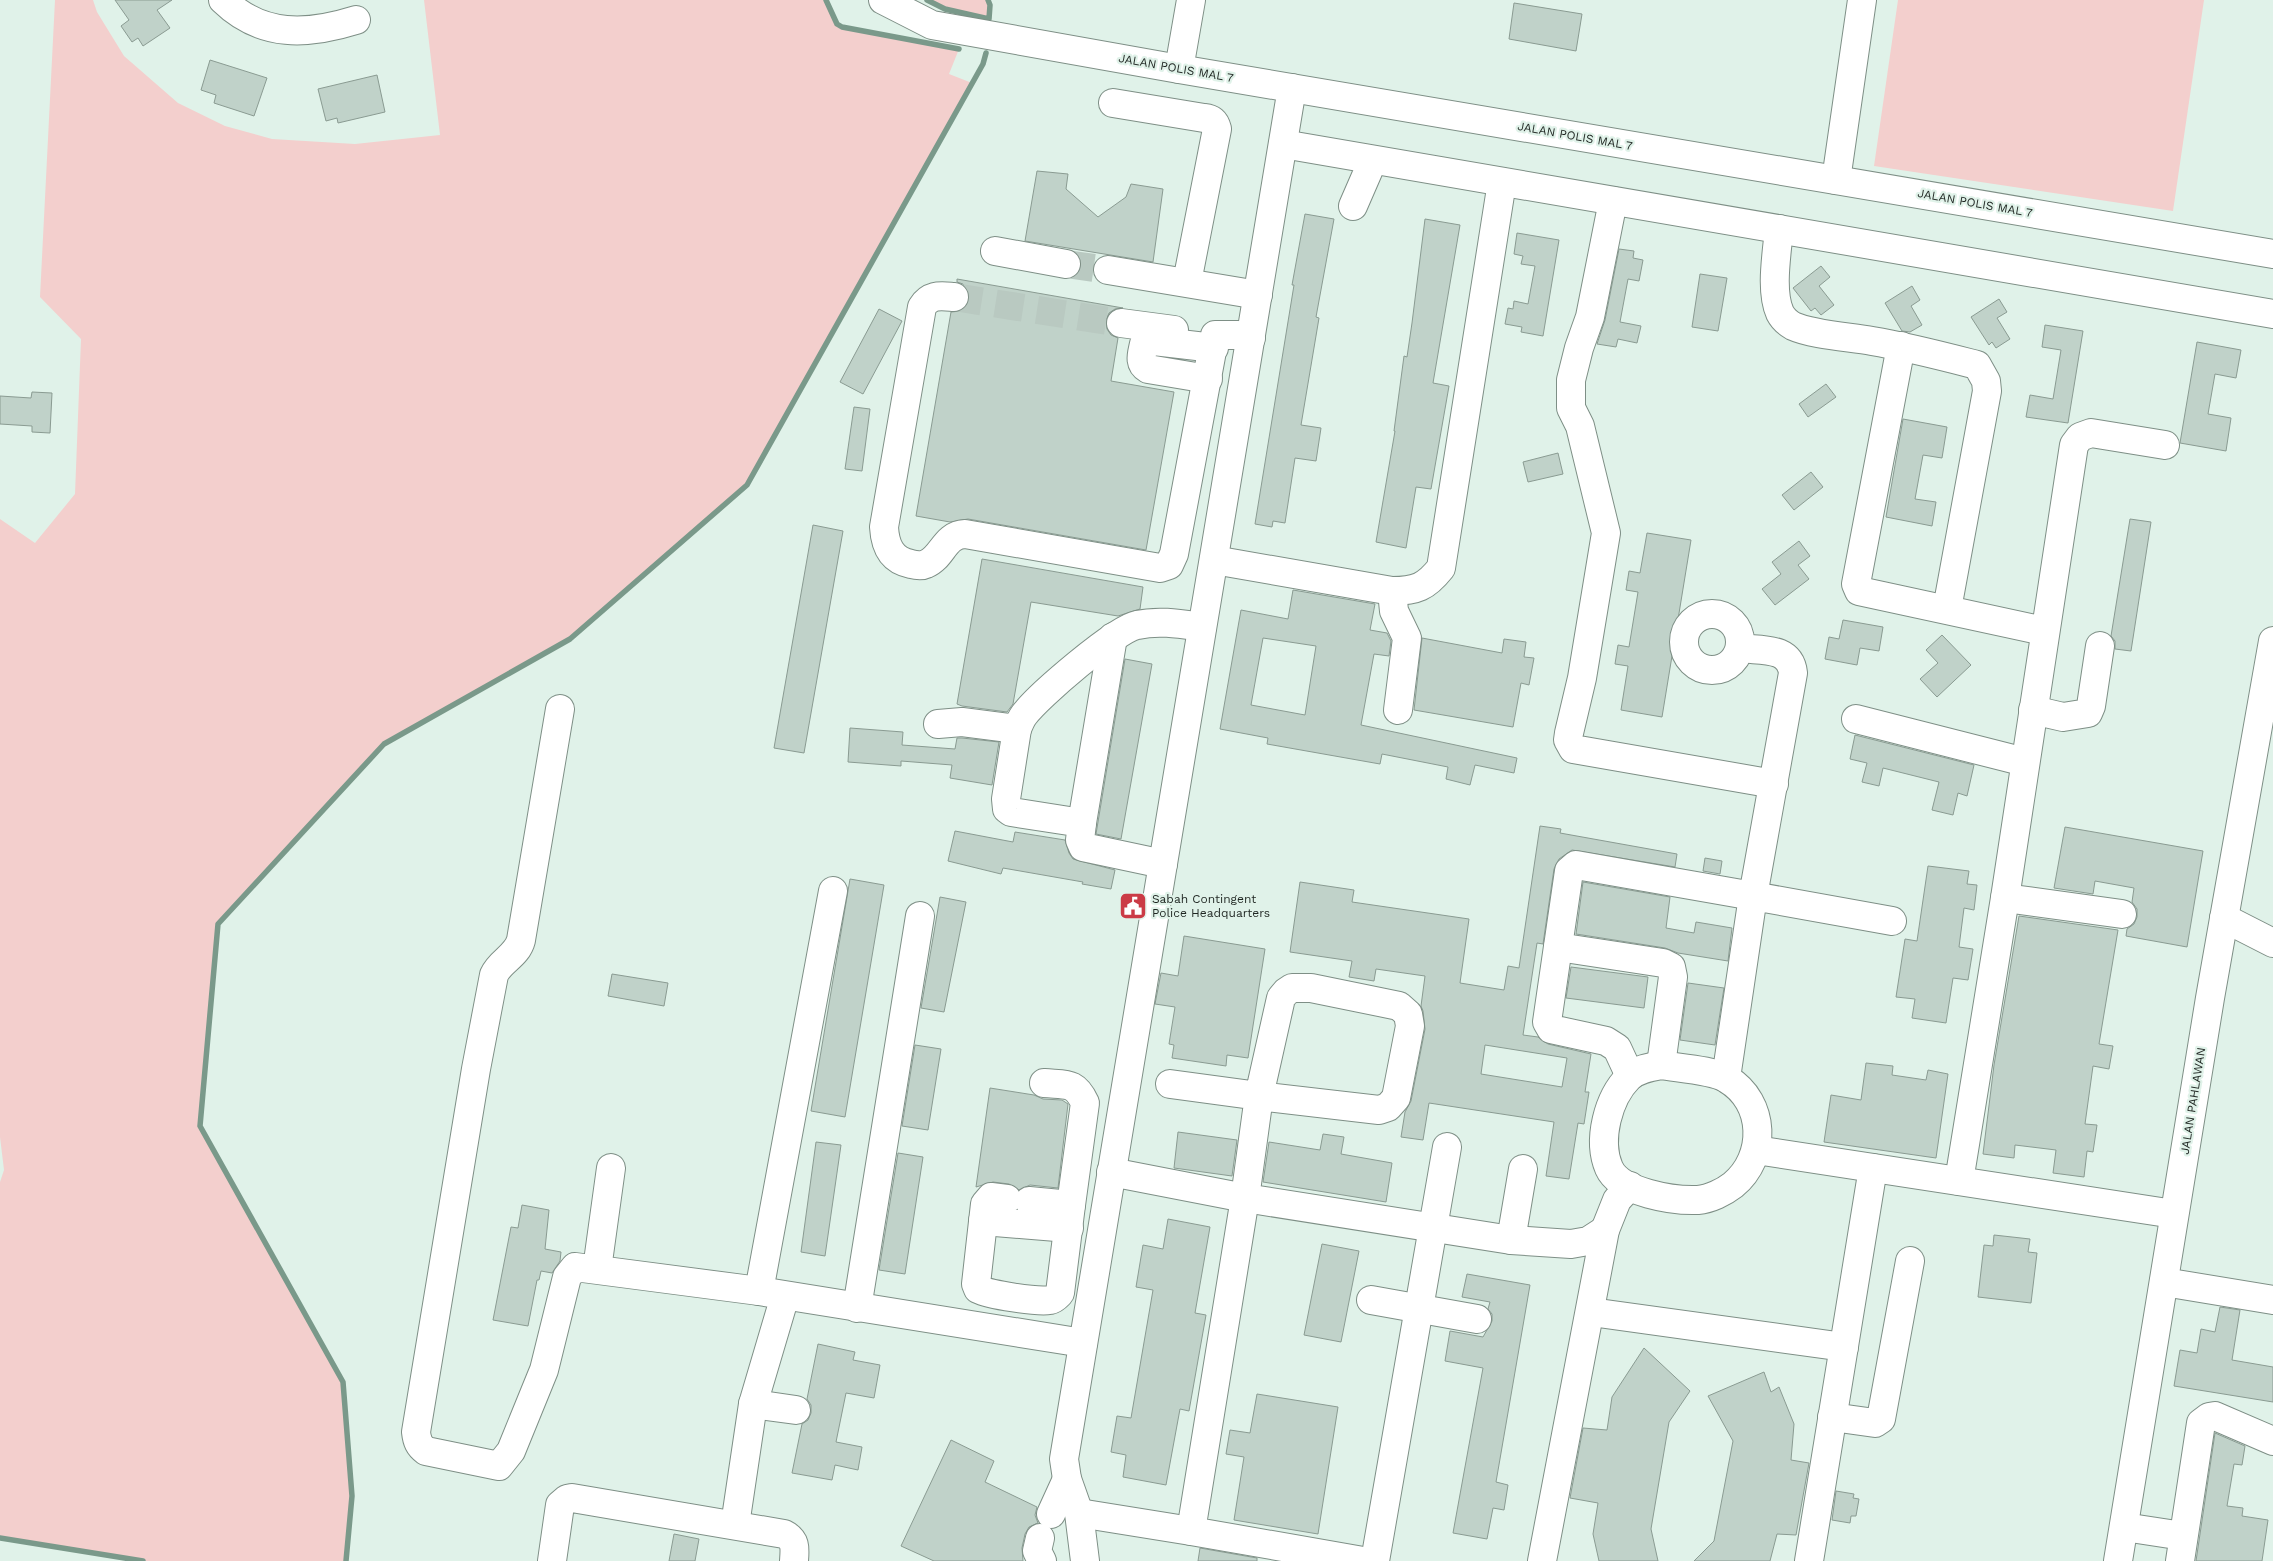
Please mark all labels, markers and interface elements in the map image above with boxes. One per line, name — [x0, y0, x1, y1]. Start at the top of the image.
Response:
street label: JALAN POLIS MAL 7 — [1117, 51, 1235, 85]
street label: JALAN POLIS MAL 7 — [1516, 119, 1634, 153]
street label: JALAN POLIS MAL 7 — [1916, 186, 2034, 220]
public building icon: Sabah Contingent Police Headquarters — [1118, 891, 1148, 921]
place label: Sabah Contingent Police Headquarters — [1152, 892, 1270, 920]
street label: JALAN PAHLAWAN — [2178, 1046, 2208, 1156]

